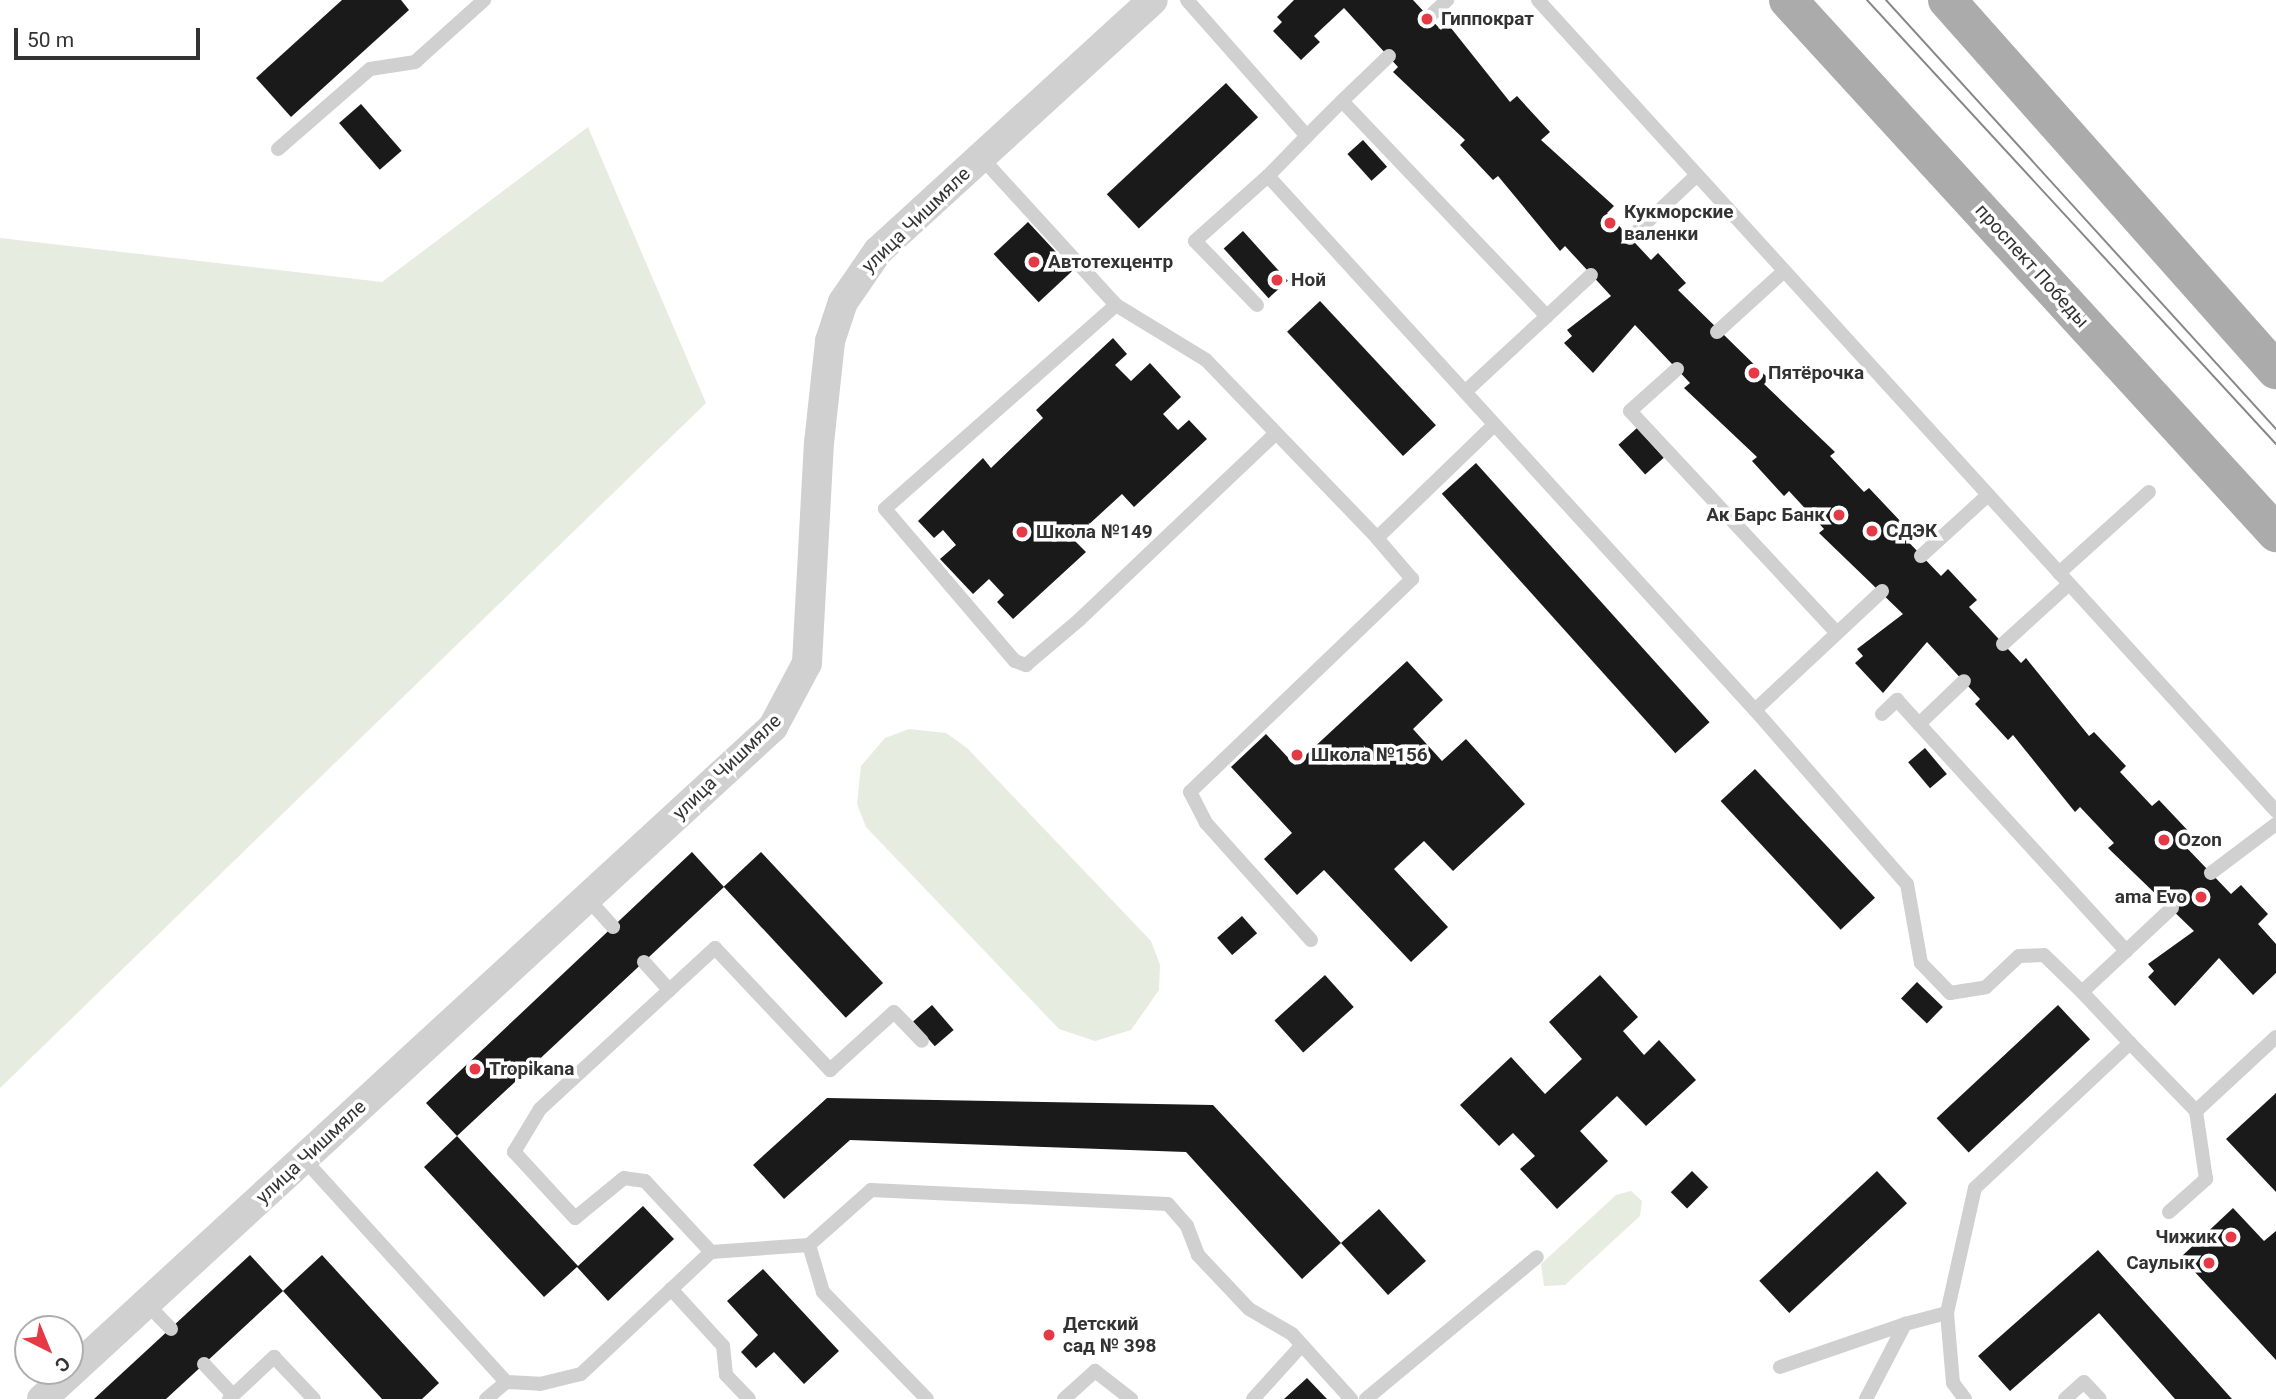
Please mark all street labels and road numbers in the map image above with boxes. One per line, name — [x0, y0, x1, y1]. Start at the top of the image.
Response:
street label: улица Чишмяле — [857, 163, 975, 277]
street label: проспект Победы — [1970, 199, 2094, 333]
street label: улица Чишмяле — [668, 710, 786, 824]
street label: улица Чишмяле — [251, 1095, 371, 1209]

